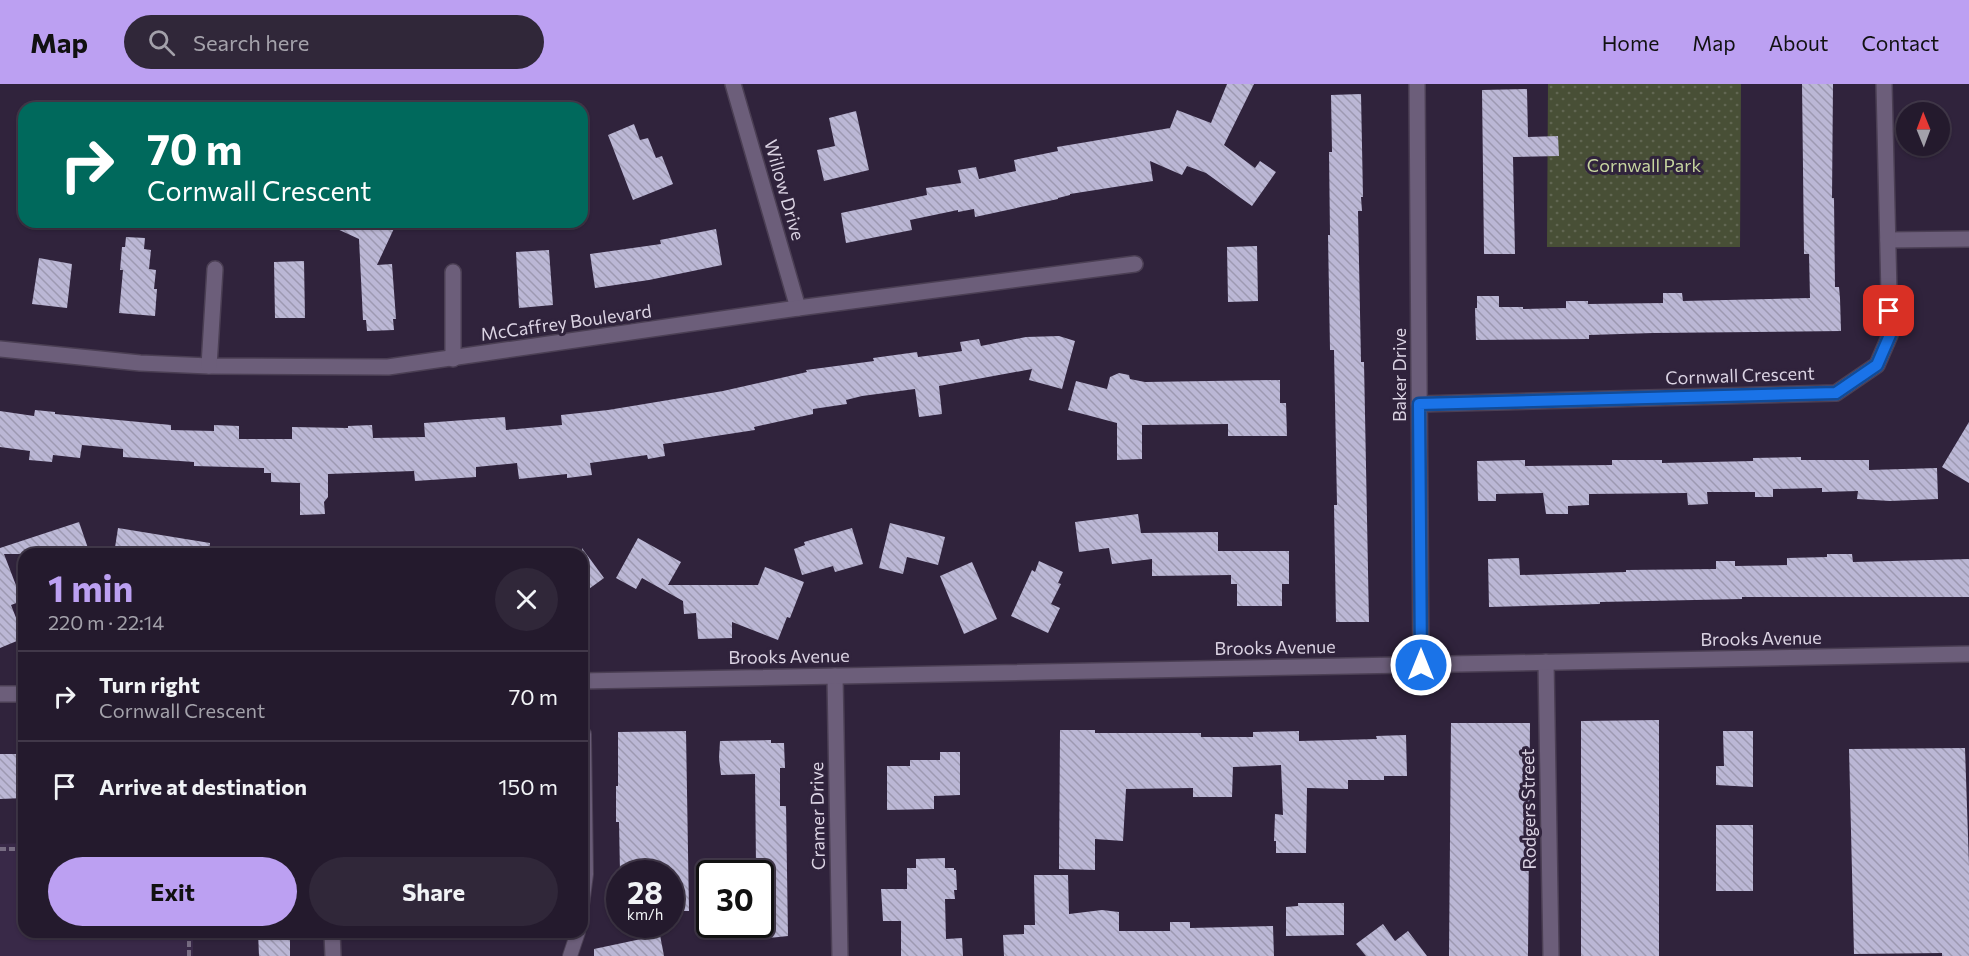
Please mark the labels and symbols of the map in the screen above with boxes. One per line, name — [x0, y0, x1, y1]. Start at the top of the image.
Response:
north arrow — [1896, 102, 1950, 156]
street label: Willow Drive — [760, 137, 810, 243]
park label: Cornwall Park — [1587, 154, 1701, 176]
pin — [1863, 285, 1914, 336]
street label: McCaffrey Boulevard — [479, 299, 653, 345]
street label: Baker Drive — [1388, 328, 1410, 422]
street label: Cornwall Crescent — [1665, 361, 1815, 389]
street label: Brooks Avenue — [1700, 626, 1822, 650]
position arrow — [1389, 633, 1453, 697]
street label: Brooks Avenue — [1214, 635, 1336, 659]
street label: Brooks Avenue — [728, 644, 850, 668]
street label: Rodgers Street — [1516, 748, 1540, 870]
street label: Cramer Drive — [805, 762, 829, 870]
speed limit sign: 30 — [696, 860, 774, 938]

